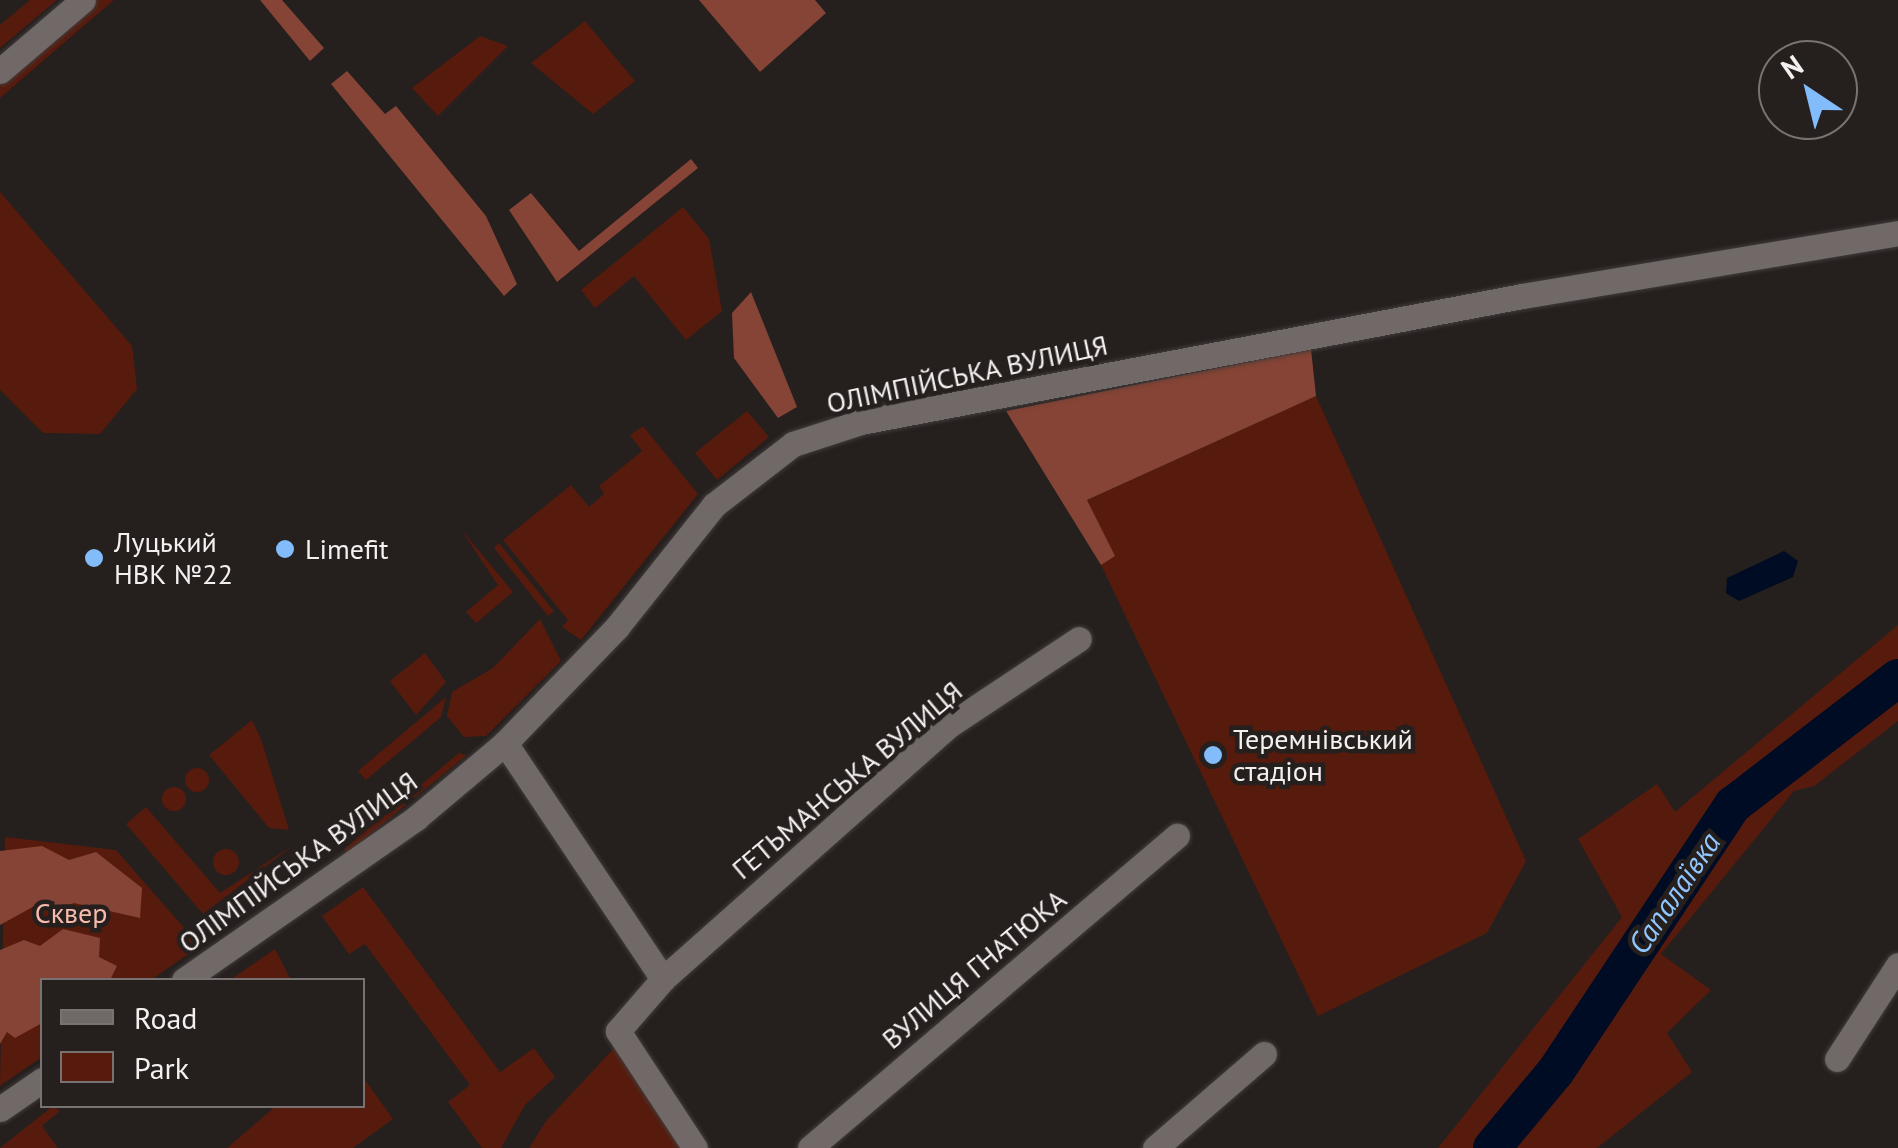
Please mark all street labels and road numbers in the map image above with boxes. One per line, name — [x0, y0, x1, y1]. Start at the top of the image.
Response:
street label: ОЛІМПІЙСЬКА ВУЛИЦЯ — [823, 328, 1111, 420]
street label: ГЕТЬМАНСЬКА ВУЛИЦЯ — [725, 674, 969, 886]
street label: ОЛІМПІЙСЬКА ВУЛИЦЯ — [172, 764, 424, 960]
street label: ВУЛИЦЯ ГНАТЮКА — [875, 882, 1073, 1056]

